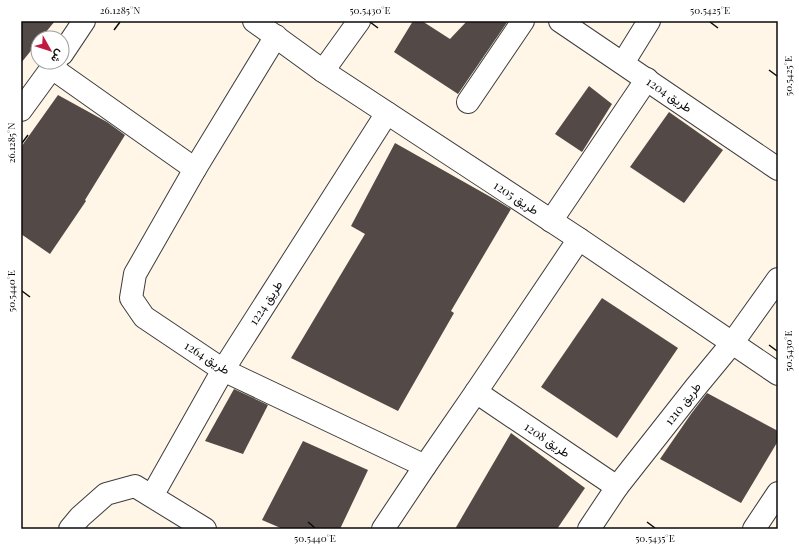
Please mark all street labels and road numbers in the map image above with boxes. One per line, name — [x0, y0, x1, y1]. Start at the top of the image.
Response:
street label: طريق 1204 — [643, 73, 696, 116]
street label: طريق 1205 — [490, 177, 542, 219]
street label: طريق 1224 — [245, 277, 287, 328]
street label: طريق 1264 — [181, 337, 233, 378]
street label: طريق 1210 — [660, 379, 705, 429]
street label: طريق 1208 — [521, 418, 574, 461]

